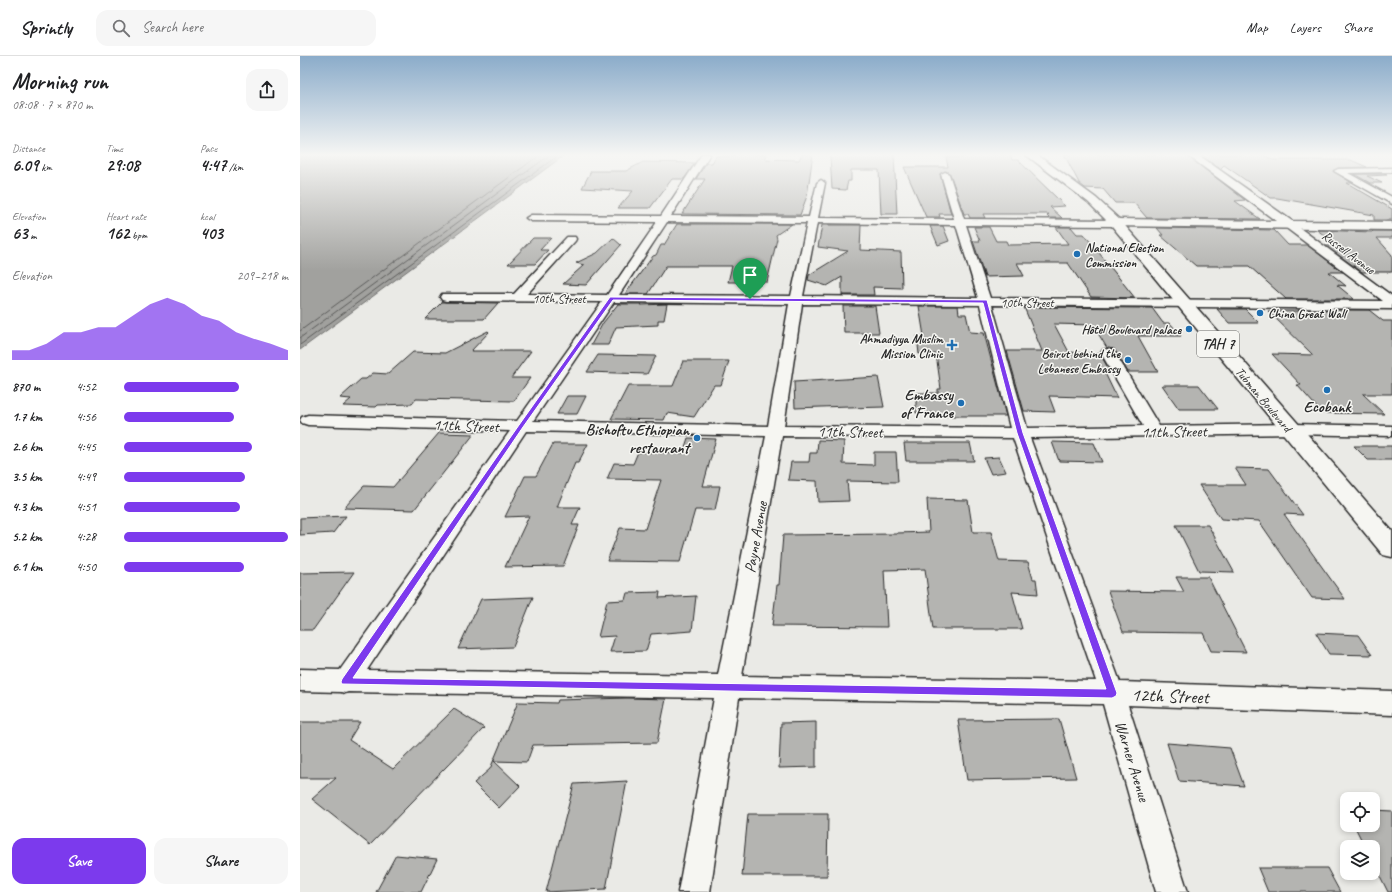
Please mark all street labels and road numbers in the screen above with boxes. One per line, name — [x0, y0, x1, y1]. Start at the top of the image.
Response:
street label: Russell Avenue — [1319, 228, 1379, 278]
street label: 10th Street — [532, 291, 587, 307]
street label: 10th Street — [1000, 295, 1055, 311]
road number: TAH 7 — [1197, 331, 1239, 357]
street label: Tubman Boulevard — [1232, 364, 1296, 437]
street label: 11th Street — [433, 415, 501, 437]
street label: 11th Street — [817, 421, 885, 443]
street label: 11th Street — [1141, 421, 1209, 443]
street label: Payne Avenue — [740, 498, 772, 574]
street label: 12th Street — [1131, 683, 1211, 709]
street label: Warner Avenue — [1110, 719, 1154, 806]

